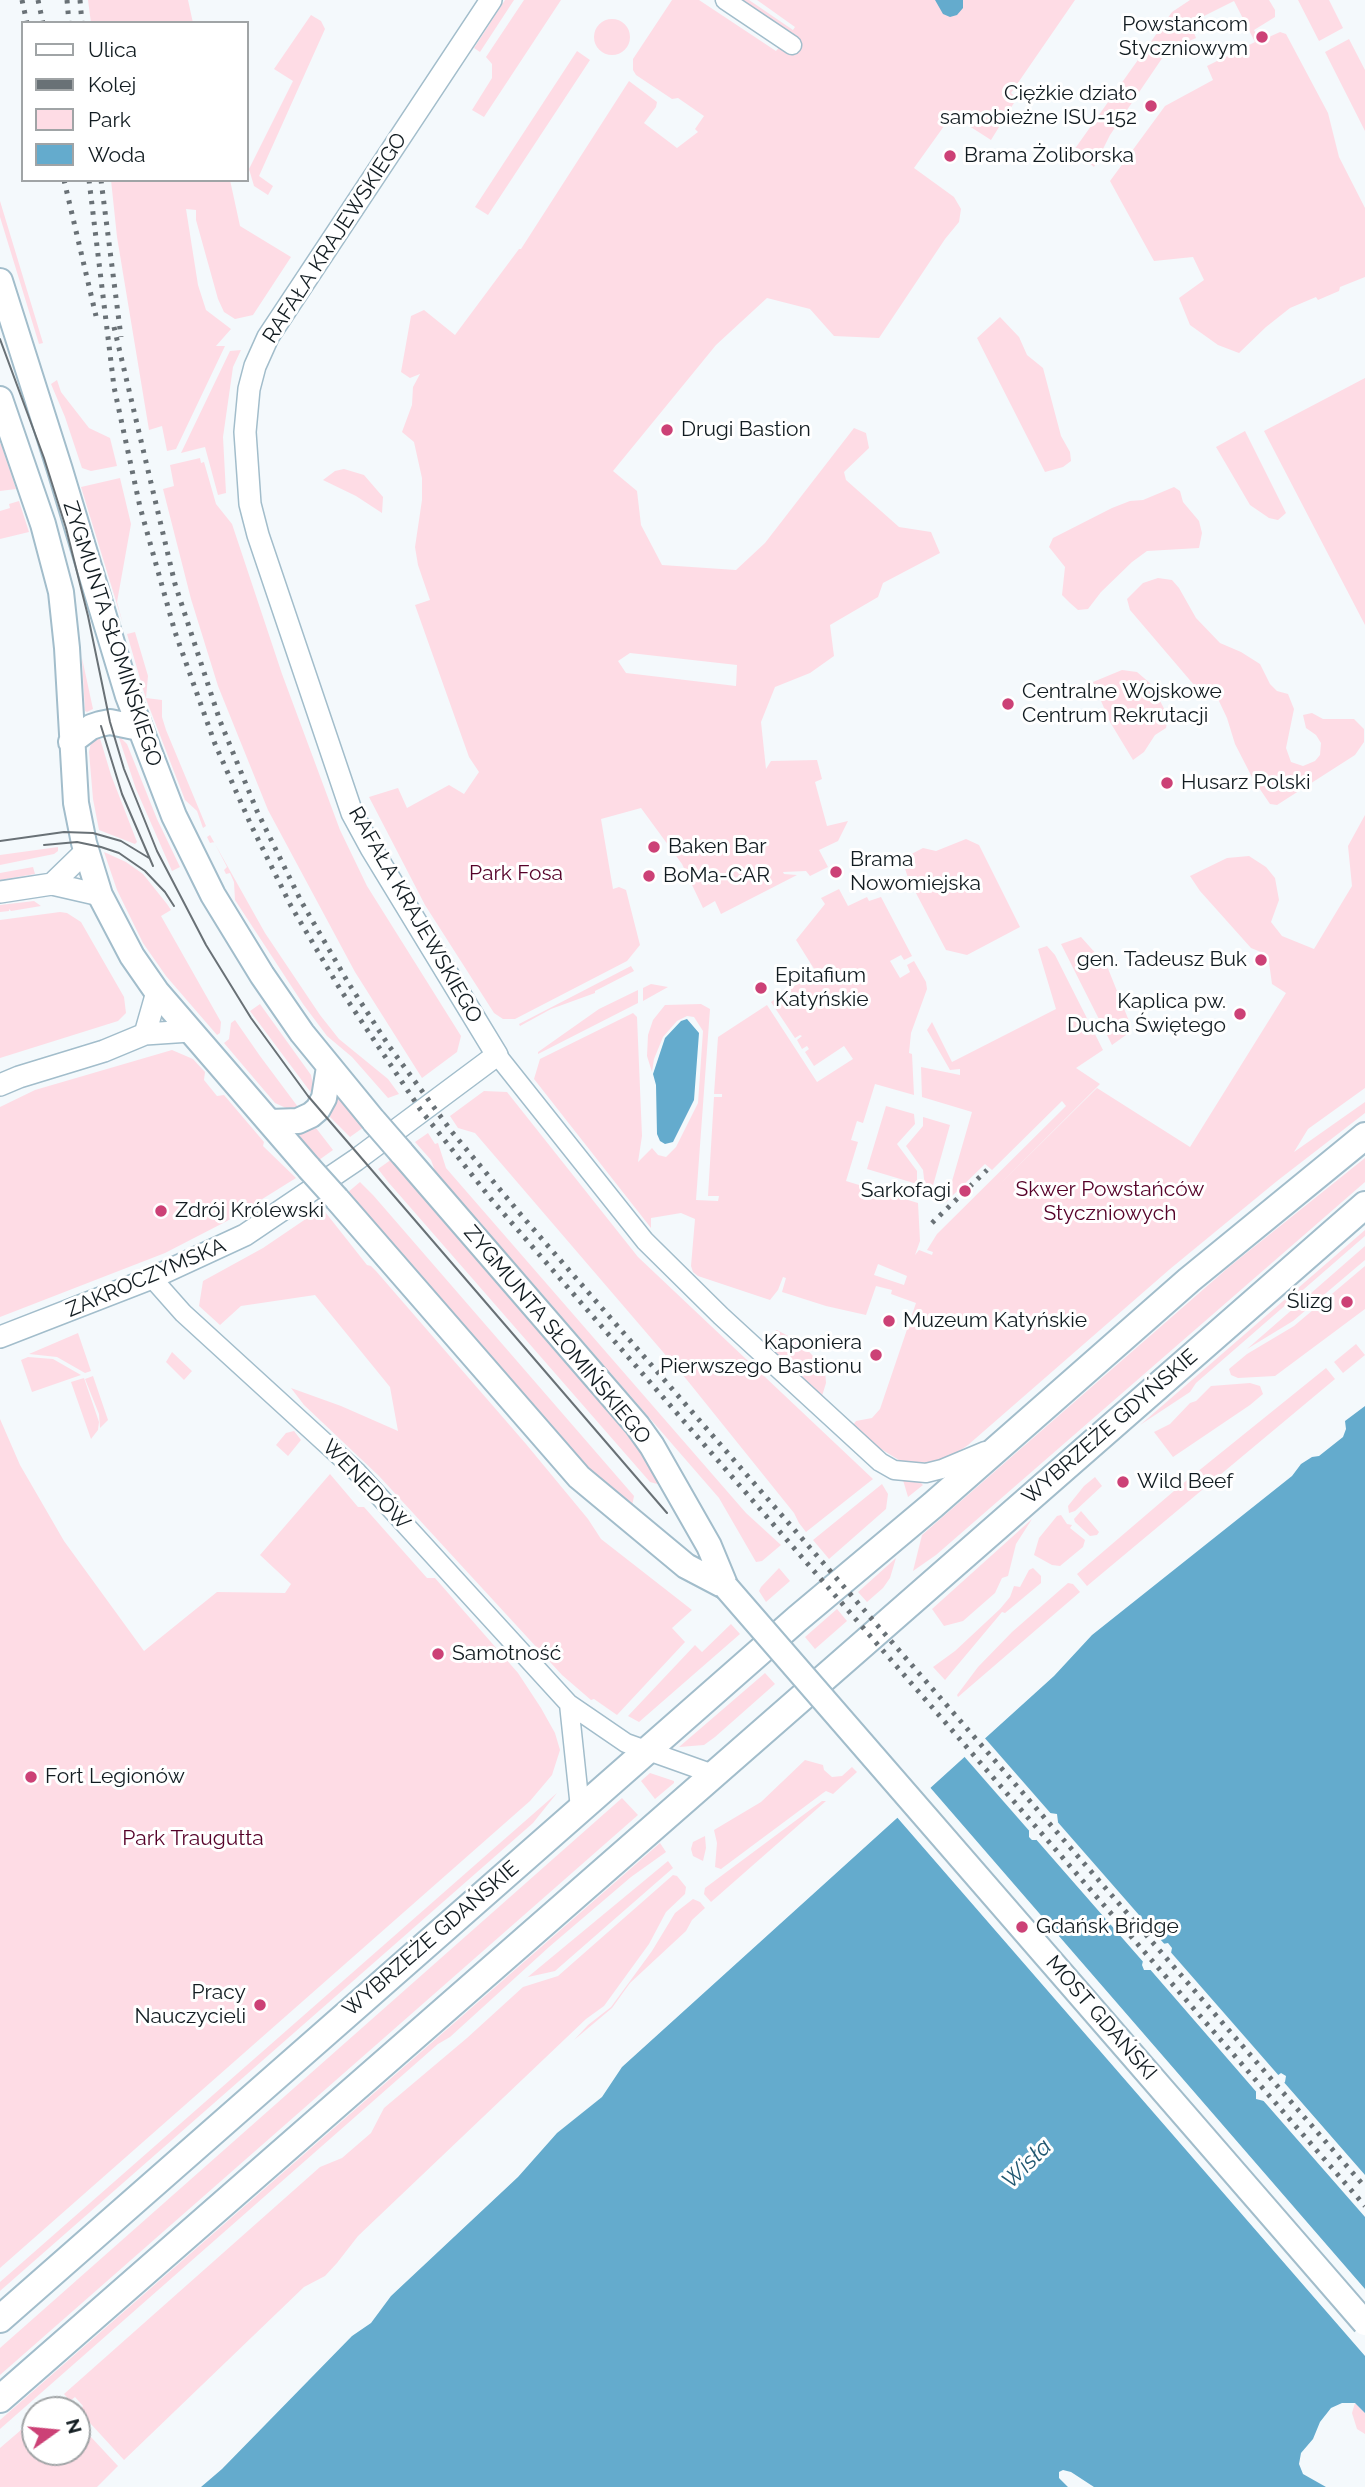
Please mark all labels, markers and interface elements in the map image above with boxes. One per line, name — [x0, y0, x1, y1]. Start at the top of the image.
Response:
place label: Powstańcom Styczniowym — [1119, 12, 1248, 62]
legend — [21, 21, 248, 182]
marker: Powstańcom Styczniowym — [1254, 29, 1270, 45]
text: Ulica — [88, 37, 137, 62]
text: Kolej — [88, 72, 136, 97]
place label: Ciężkie działo samobieżne ISU-152 — [940, 81, 1137, 131]
marker: Ciężkie działo samobieżne ISU-152 — [1143, 98, 1159, 114]
text: Park — [88, 107, 131, 132]
street label: RAFAŁA KRAJEWSKIEGO — [258, 128, 412, 348]
text: Woda — [88, 142, 146, 167]
place label: Brama Żoliborska — [964, 143, 1134, 169]
marker: Brama Żoliborska — [942, 148, 958, 164]
place label: Drugi Bastion — [681, 417, 811, 443]
marker: Drugi Bastion — [659, 422, 675, 438]
street label: ZYGMUNTA SŁOMIŃSKIEGO — [57, 498, 167, 770]
place label: Centralne Wojskowe Centrum Rekrutacji — [1022, 679, 1222, 729]
marker: Centralne Wojskowe Centrum Rekrutacji — [1000, 696, 1016, 712]
place label: Husarz Polski — [1181, 770, 1311, 796]
marker: Husarz Polski — [1159, 775, 1175, 791]
street label: RAFAŁA KRAJEWSKIEGO — [343, 802, 487, 1028]
place label: Baken Bar — [668, 834, 767, 860]
marker: Baken Bar — [646, 839, 662, 855]
place label: Brama Nowomiejska — [850, 847, 981, 897]
park label: Park Fosa — [469, 861, 563, 887]
place label: BoMa-CAR — [663, 863, 770, 889]
marker: Brama Nowomiejska — [828, 864, 844, 880]
marker: BoMa-CAR — [641, 868, 657, 884]
place label: gen. Tadeusz Buk — [1077, 947, 1247, 973]
marker: gen. Tadeusz Buk — [1253, 952, 1269, 968]
place label: Epitafium Katyńskie — [775, 963, 869, 1013]
marker: Epitafium Katyńskie — [753, 980, 769, 996]
place label: Kaplica pw. Ducha Świętego — [1067, 989, 1226, 1039]
marker: Kaplica pw. Ducha Świętego — [1232, 1006, 1248, 1022]
park label: Skwer Powstańców Styczniowych — [1016, 1177, 1204, 1227]
place label: Sarkofagi — [861, 1178, 951, 1204]
marker: Sarkofagi — [957, 1183, 973, 1199]
place label: Zdrój Królewski — [175, 1198, 324, 1224]
marker: Zdrój Królewski — [153, 1203, 169, 1219]
street label: ZYGMUNTA SŁOMIŃSKIEGO — [458, 1221, 656, 1449]
street label: ZAKROCZYMSKA — [63, 1233, 229, 1323]
place label: Ślizg — [1287, 1289, 1333, 1315]
marker: Ślizg — [1339, 1294, 1355, 1310]
place label: Muzeum Katyńskie — [903, 1308, 1087, 1334]
marker: Muzeum Katyńskie — [881, 1313, 897, 1329]
place label: Kaponiera Pierwszego Bastionu — [660, 1330, 862, 1380]
street label: WYBRZEŻE GDYŃSKIE — [1017, 1344, 1203, 1510]
marker: Kaponiera Pierwszego Bastionu — [868, 1347, 884, 1363]
street label: WENEDÓW — [317, 1435, 415, 1535]
place label: Wild Beef — [1137, 1469, 1233, 1495]
marker: Wild Beef — [1115, 1474, 1131, 1490]
place label: Samotność — [452, 1641, 561, 1667]
marker: Samotność — [430, 1646, 446, 1662]
place label: Fort Legionów — [45, 1764, 185, 1790]
marker: Fort Legionów — [23, 1769, 39, 1785]
park label: Park Traugutta — [122, 1826, 264, 1852]
street label: WYBRZEŻE GDAŃSKIE — [338, 1856, 524, 2022]
place label: Gdańsk Bridge — [1036, 1914, 1179, 1940]
marker: Gdańsk Bridge — [1014, 1919, 1030, 1935]
street label: MOST GDAŃSKI — [1040, 1951, 1162, 2085]
place label: Pracy Nauczycieli — [134, 1980, 246, 2030]
marker: Pracy Nauczycieli — [252, 1997, 268, 2013]
water label: Wisła — [996, 2133, 1058, 2195]
north arrow — [21, 2396, 91, 2466]
text: N — [62, 2416, 87, 2436]

